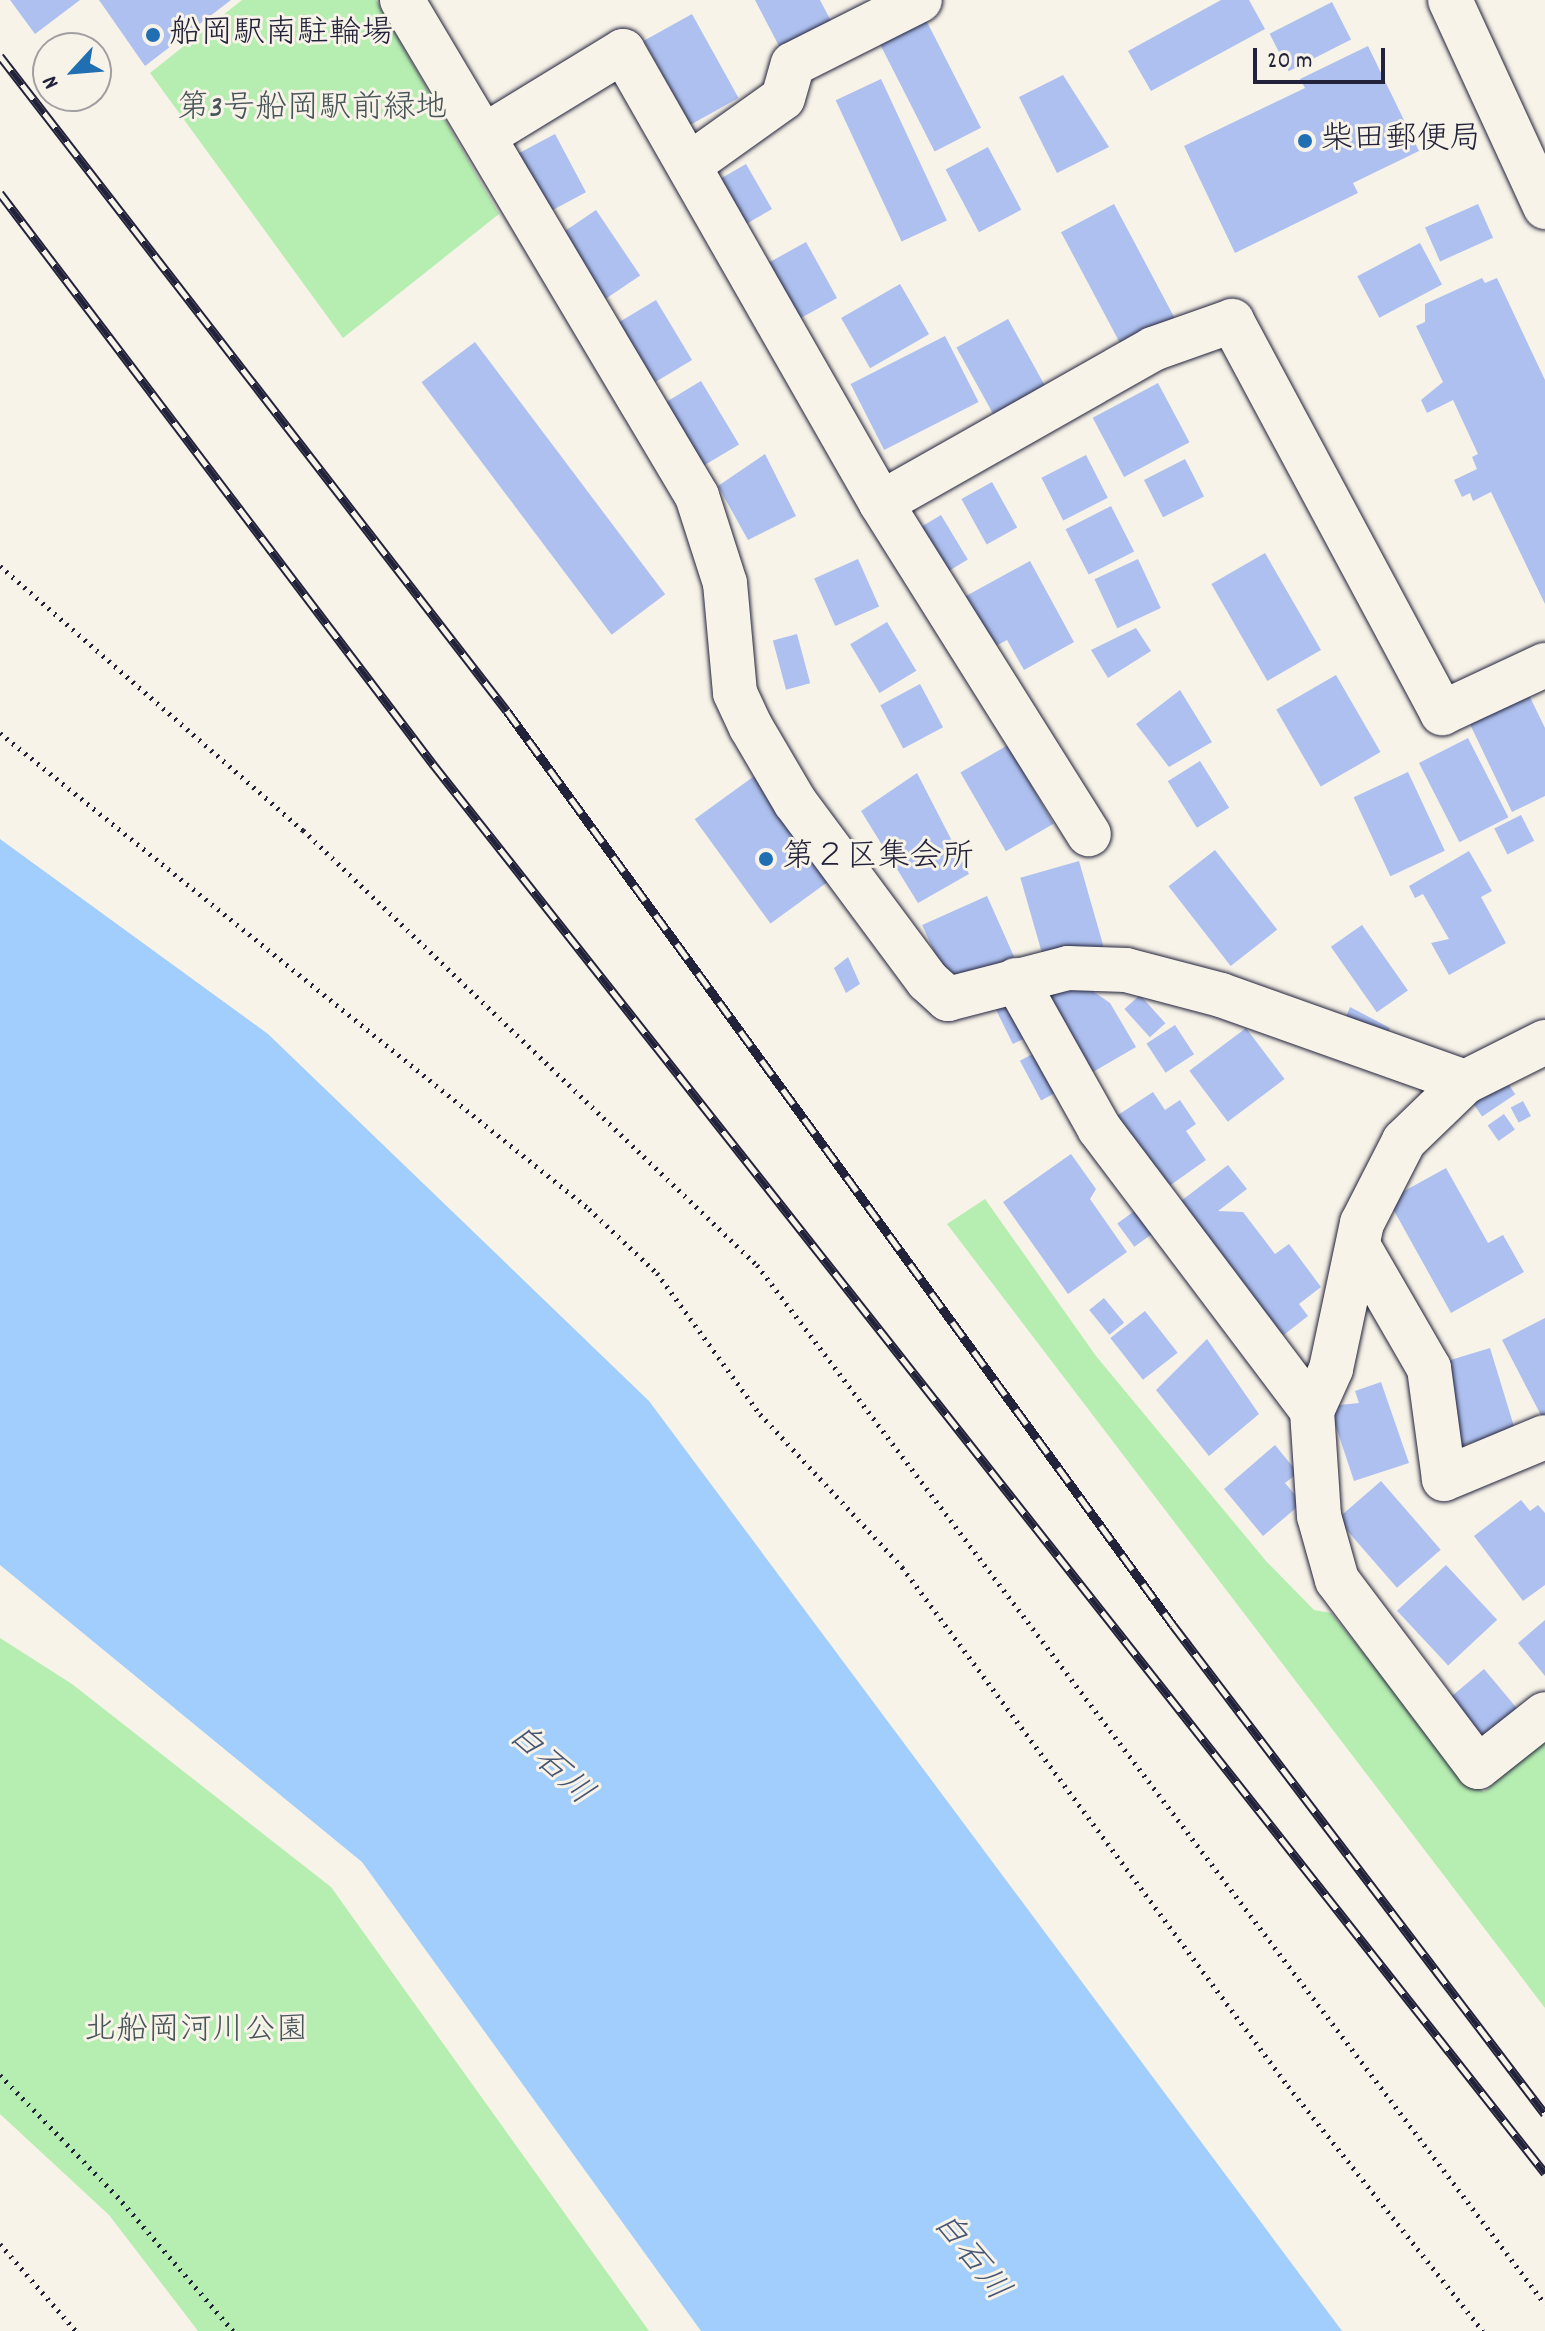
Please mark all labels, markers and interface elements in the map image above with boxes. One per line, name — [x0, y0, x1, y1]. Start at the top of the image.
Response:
place label: 船岡駅南駐輪場 — [169, 16, 393, 54]
marker: 船岡駅南駐輪場 — [144, 26, 162, 44]
north arrow — [32, 32, 112, 112]
scale bar — [1257, 32, 1389, 82]
text: 20 m — [1267, 45, 1313, 79]
text: N — [35, 70, 68, 94]
park label: 第3号船岡駅前緑地 — [177, 91, 447, 129]
place label: 柴田郵便局 — [1321, 122, 1481, 160]
marker: 柴田郵便局 — [1296, 132, 1314, 150]
place label: 第２区集会所 — [782, 840, 974, 878]
marker: 第２区集会所 — [757, 850, 775, 868]
water label: 白石川 — [498, 1716, 600, 1816]
park label: 北船岡河川公園 — [84, 2013, 308, 2051]
water label: 白石川 — [922, 2205, 1016, 2311]

